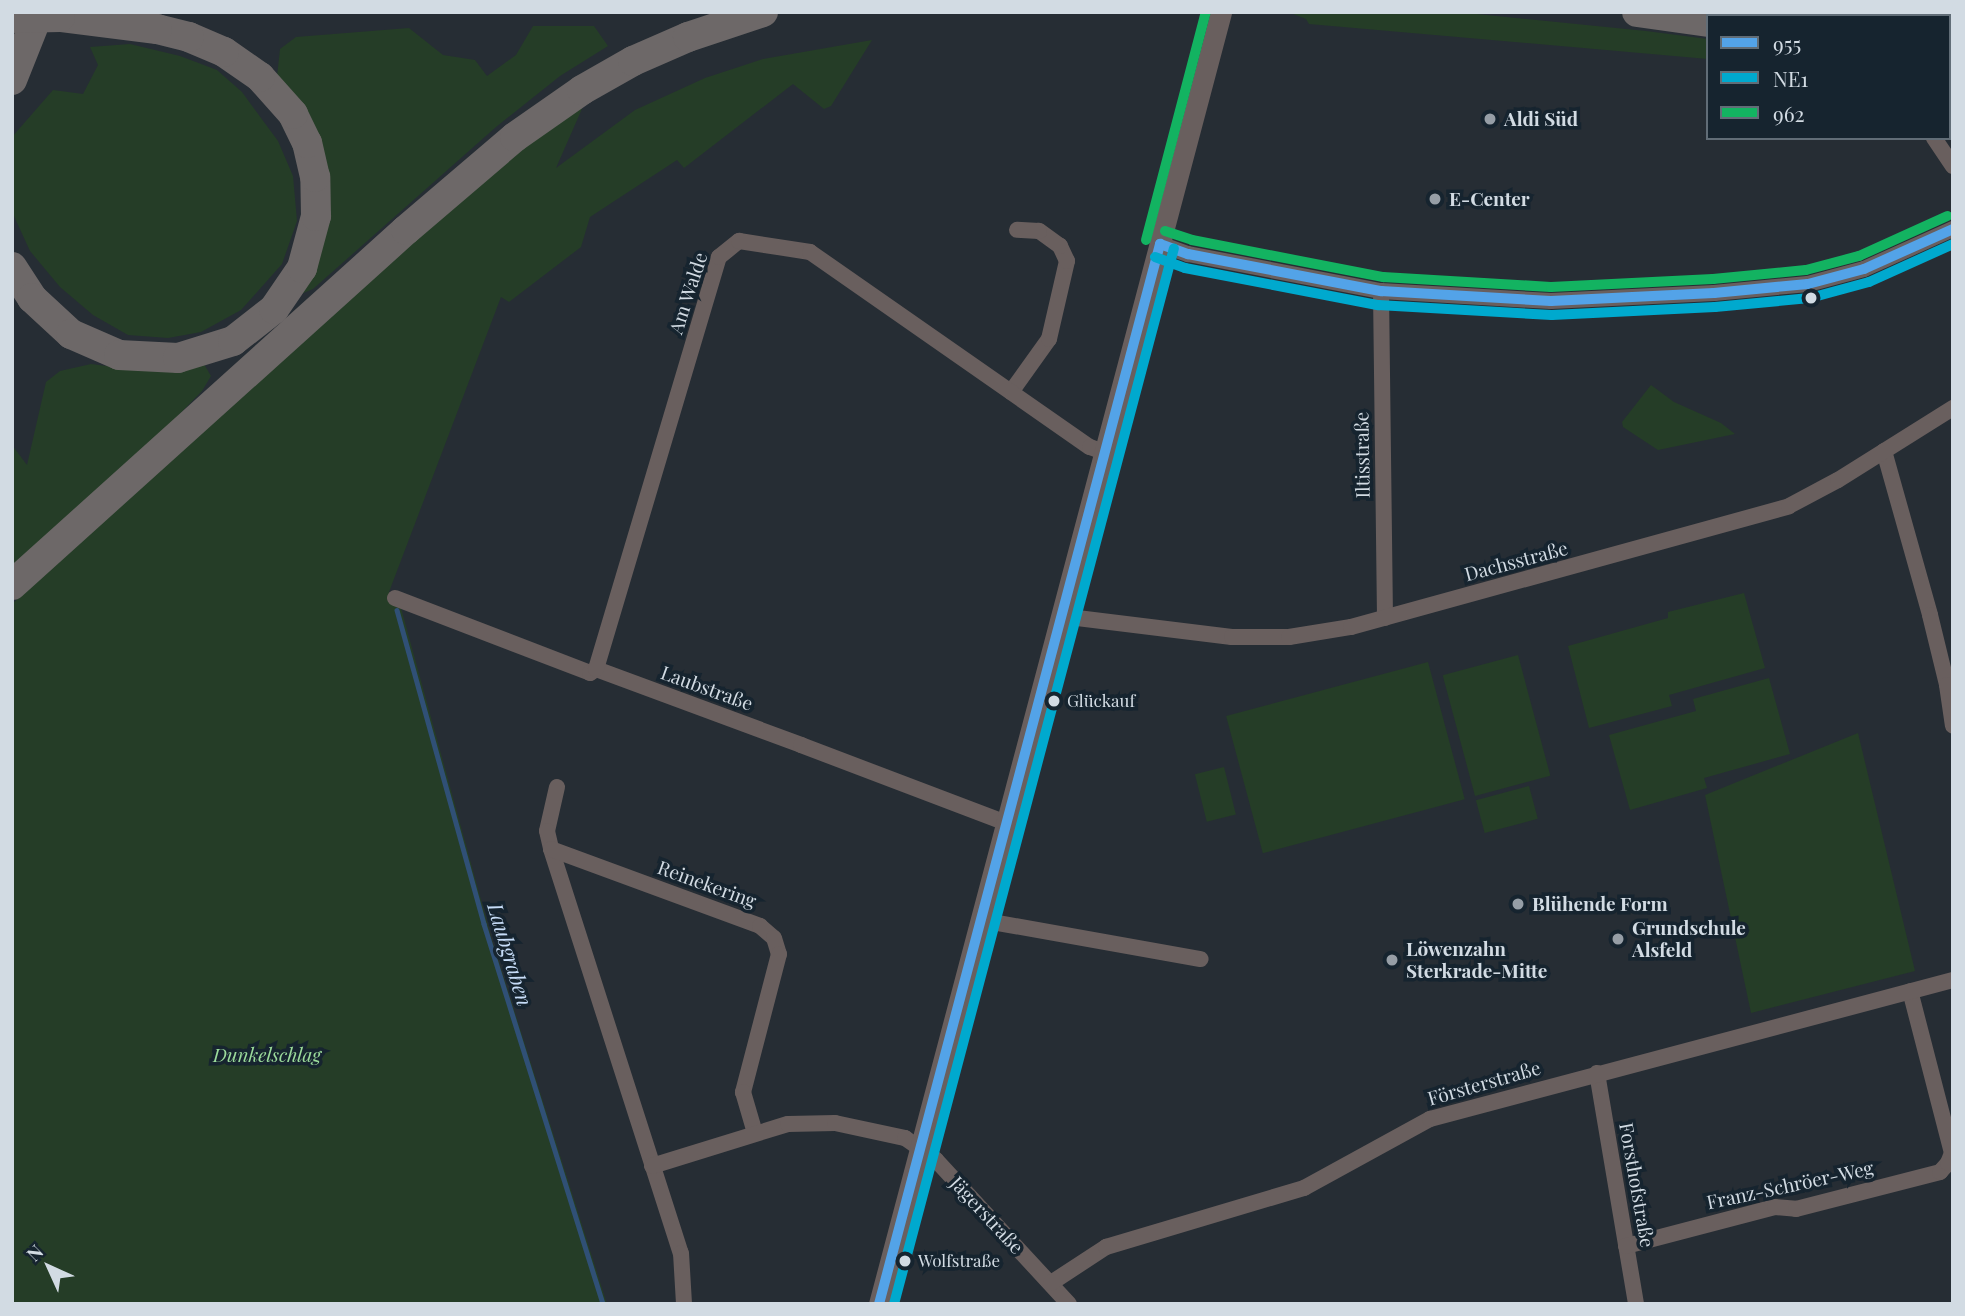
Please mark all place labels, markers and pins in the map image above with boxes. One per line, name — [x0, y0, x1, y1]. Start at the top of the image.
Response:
place label: Aldi Süd — [1504, 108, 1578, 130]
marker: Aldi Süd — [1482, 111, 1498, 127]
place label: E-Center — [1449, 188, 1530, 210]
marker: E-Center — [1427, 191, 1443, 207]
unlabelled marker — [1804, 291, 1818, 305]
place label: Glückauf — [1067, 691, 1135, 711]
marker: Glückauf — [1047, 694, 1061, 708]
place label: Blühende Form — [1532, 893, 1668, 915]
marker: Blühende Form — [1510, 896, 1526, 912]
place label: Grundschule Alsfeld — [1632, 917, 1746, 961]
marker: Grundschule Alsfeld — [1610, 931, 1626, 947]
place label: Löwenzahn Sterkrade-Mitte — [1406, 938, 1547, 982]
marker: Löwenzahn Sterkrade-Mitte — [1384, 952, 1400, 968]
place label: Wolfstraße — [918, 1251, 1000, 1271]
marker: Wolfstraße — [898, 1254, 912, 1268]

